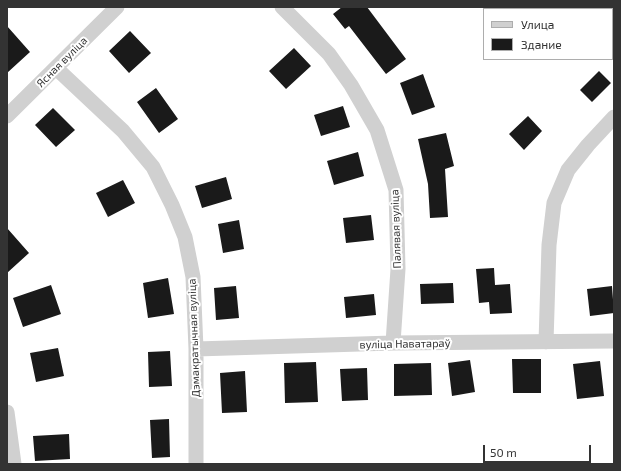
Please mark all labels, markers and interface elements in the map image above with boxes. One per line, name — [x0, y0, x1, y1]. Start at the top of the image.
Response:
legend — [483, 8, 613, 60]
text: Улица — [521, 17, 554, 31]
street label: Ясная вуліца — [34, 34, 90, 90]
text: Здание — [521, 37, 562, 51]
street label: Палявая вуліца — [388, 189, 404, 269]
street label: Дэмакратычная вуліца — [185, 278, 203, 398]
street label: вуліца Наватараў — [359, 337, 451, 351]
scale bar — [485, 437, 593, 463]
text: 50 m — [490, 445, 517, 459]

